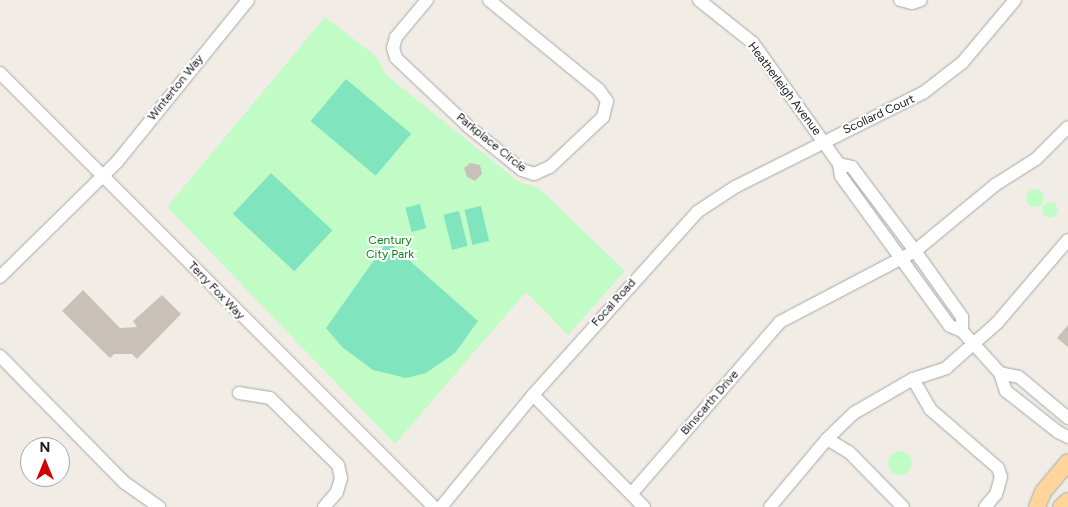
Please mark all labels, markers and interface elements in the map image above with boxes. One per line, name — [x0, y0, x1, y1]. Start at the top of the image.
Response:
street label: Heatherleigh Avenue — [744, 40, 824, 138]
street label: Winterton Way — [145, 52, 207, 124]
street label: Scollard Court — [841, 92, 917, 138]
street label: Parkplace Circle — [453, 110, 529, 176]
park label: Century City Park — [366, 234, 414, 262]
street label: Terry Fox Way — [185, 259, 247, 323]
street label: Focal Road — [589, 276, 639, 330]
street label: Binscarth Drive — [678, 368, 742, 438]
north arrow — [20, 437, 70, 487]
text: N — [40, 439, 50, 456]

